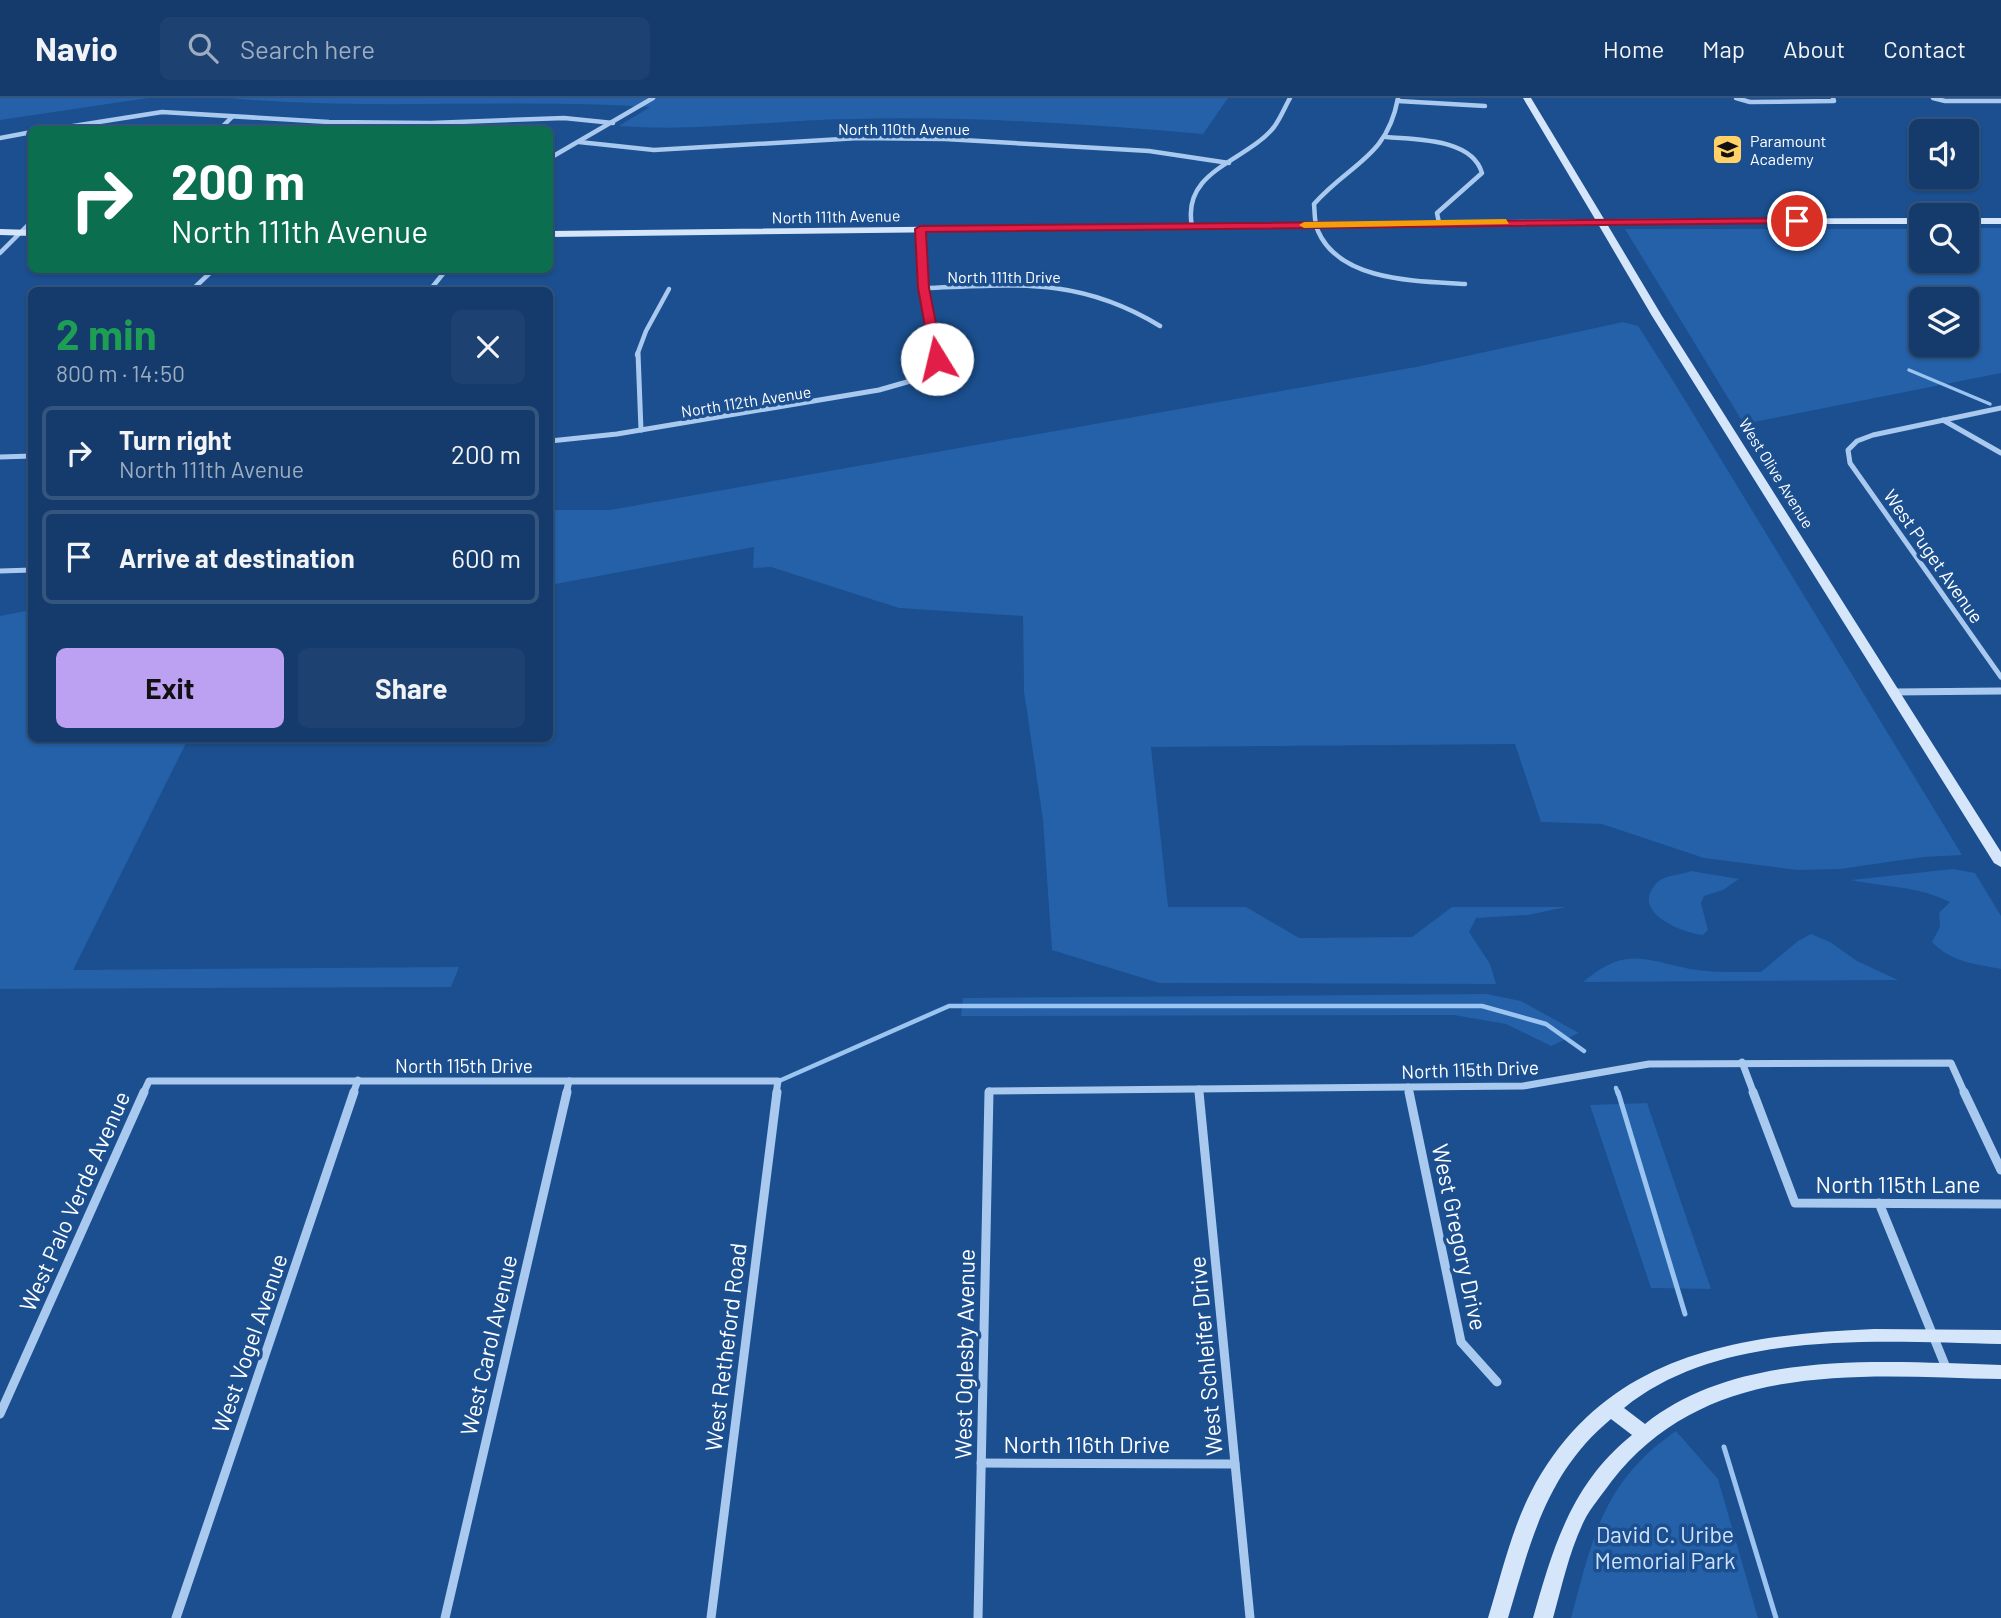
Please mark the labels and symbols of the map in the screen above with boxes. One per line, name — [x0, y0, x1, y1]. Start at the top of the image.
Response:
street label: North 110th Avenue — [838, 119, 970, 138]
place label: Paramount Academy — [1750, 131, 1826, 168]
school or university icon: Paramount Academy — [1710, 132, 1744, 166]
pin — [1767, 191, 1827, 251]
street label: North 111th Avenue — [772, 205, 900, 227]
street label: North 111th Drive — [947, 267, 1061, 286]
position arrow — [900, 322, 974, 396]
street label: North 112th Avenue — [680, 381, 812, 421]
street label: West Olive Avenue — [1736, 415, 1818, 531]
street label: West Puget Avenue — [1879, 485, 1989, 627]
street label: North 115th Drive — [395, 1054, 533, 1077]
street label: North 115th Drive — [1401, 1055, 1539, 1083]
street label: West Palo Verde Avenue — [13, 1086, 135, 1316]
street label: West Gregory Drive — [1427, 1141, 1493, 1333]
street label: North 115th Lane — [1816, 1170, 1980, 1198]
street label: West Retheford Road — [698, 1241, 752, 1453]
street label: West Oglesby Avenue — [948, 1248, 980, 1460]
street label: West Vogel Avenue — [205, 1250, 293, 1436]
street label: West Carol Avenue — [454, 1252, 522, 1438]
street label: West Schleifer Drive — [1182, 1255, 1228, 1457]
street label: North 116th Drive — [1004, 1430, 1170, 1458]
park label: David C. Uribe Memorial Park — [1594, 1520, 1736, 1574]

